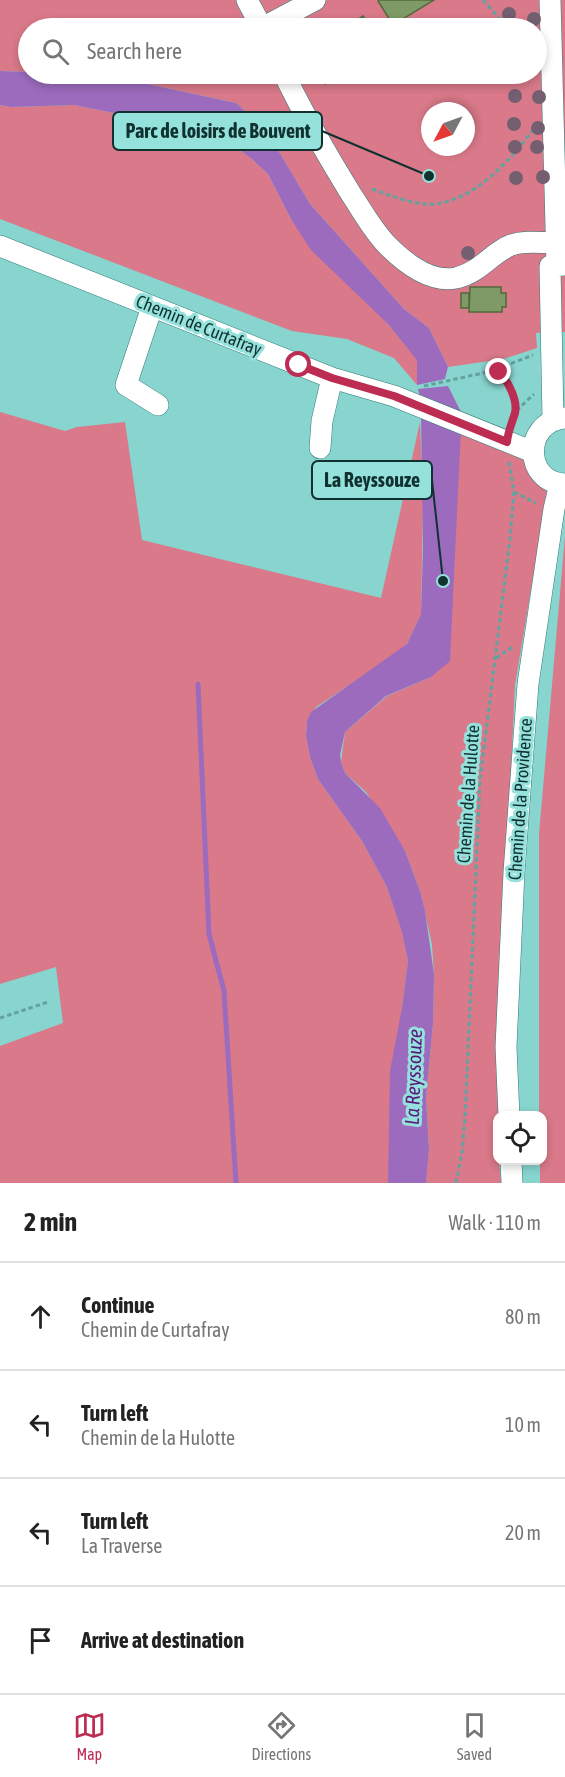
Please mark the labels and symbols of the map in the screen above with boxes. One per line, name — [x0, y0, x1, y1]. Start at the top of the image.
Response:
north arrow — [421, 102, 475, 156]
callout: Parc de loisirs de Bouvent — [113, 112, 322, 150]
text: Parc de loisirs de Bouvent — [126, 119, 311, 142]
street label: Chemin de Curtafray — [133, 290, 265, 360]
route start — [285, 351, 311, 377]
route end — [485, 358, 511, 384]
callout: La Reyssouze — [312, 461, 432, 499]
text: La Reyssouze — [324, 468, 420, 491]
street label: Chemin de la Providence — [504, 717, 536, 881]
street label: Chemin de la Hulotte — [453, 724, 483, 864]
water label: La Reyssouze — [400, 1029, 426, 1125]

